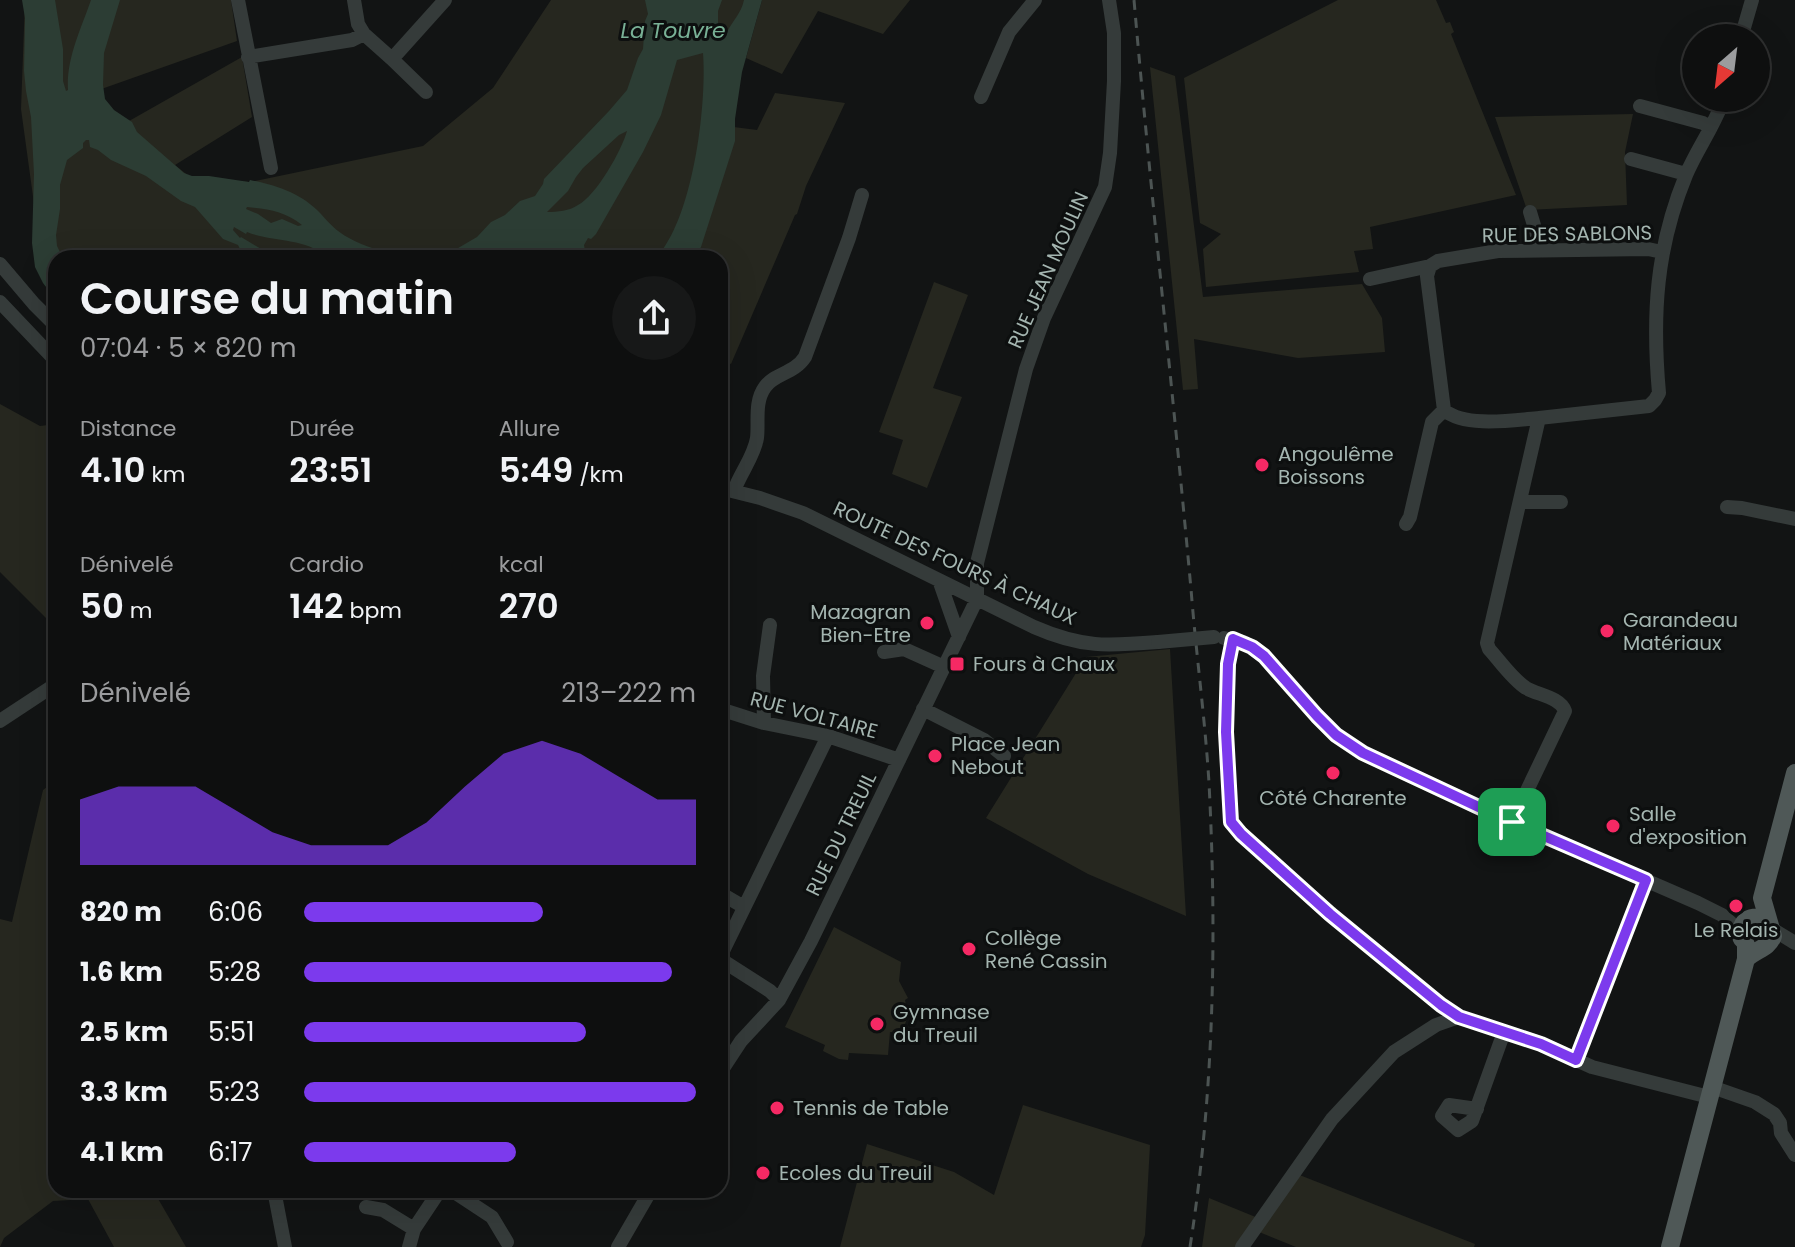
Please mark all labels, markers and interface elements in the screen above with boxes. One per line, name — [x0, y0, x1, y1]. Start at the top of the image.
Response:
water label: La Touvre — [620, 15, 726, 46]
north arrow — [1682, 24, 1770, 112]
map controls — [1682, 24, 1770, 112]
street label: RUE JEAN MOULIN — [1001, 187, 1095, 353]
street label: RUE DES SABLONS — [1482, 219, 1652, 249]
text: Course du matin — [80, 268, 454, 329]
button: share — [612, 276, 696, 360]
text: 07:04 · 5 × 820 m — [80, 330, 296, 366]
text: Distance — [80, 413, 176, 444]
text: Durée — [289, 413, 354, 444]
text: Allure — [499, 413, 560, 444]
place label: Angoulême Boissons — [1278, 440, 1394, 491]
text: 4.10 — [80, 446, 146, 494]
text: 23:51 — [289, 446, 372, 494]
text: 5:49 — [499, 446, 573, 494]
marker: Angoulême Boissons — [1253, 456, 1271, 474]
text: km — [146, 459, 185, 490]
text: /km — [573, 459, 624, 490]
street label: ROUTE DES FOURS À CHAUX — [829, 494, 1081, 632]
text: Dénivelé — [80, 549, 174, 580]
text: Cardio — [289, 549, 364, 580]
text: kcal — [499, 549, 544, 580]
text: 50 — [80, 582, 124, 630]
text: 142 — [289, 582, 344, 630]
text: 270 — [499, 582, 559, 630]
text: m — [124, 595, 152, 626]
text: bpm — [344, 595, 402, 626]
place label: Mazagran Bien-Etre — [810, 598, 911, 649]
place label: Garandeau Matériaux — [1623, 606, 1738, 657]
marker: Mazagran Bien-Etre — [918, 614, 936, 632]
marker: Garandeau Matériaux — [1598, 622, 1616, 640]
place label: Fours à Chaux — [973, 650, 1115, 678]
marker: Fours à Chaux — [948, 655, 966, 673]
text: Dénivelé — [80, 675, 191, 711]
text: 213–222 m — [561, 675, 696, 711]
street label: RUE VOLTAIRE — [747, 685, 881, 745]
place label: Place Jean Nebout — [951, 730, 1060, 781]
marker: Place Jean Nebout — [926, 747, 944, 765]
marker: Côté Charente — [1324, 764, 1342, 782]
street label: RUE DU TREUIL — [799, 767, 883, 901]
place label: Côté Charente — [1259, 784, 1407, 812]
pin — [1478, 788, 1546, 856]
icon: arrive — [1490, 800, 1534, 844]
place label: Salle d'exposition — [1629, 800, 1747, 851]
marker: Salle d'exposition — [1604, 817, 1622, 835]
text: 820 m — [80, 894, 162, 930]
text: 6:06 — [208, 894, 263, 930]
marker: Le Relais — [1727, 897, 1745, 915]
place label: Le Relais — [1694, 916, 1778, 944]
place label: Collège René Cassin — [985, 924, 1108, 975]
marker: Collège René Cassin — [960, 940, 978, 958]
text: 1.6 km — [80, 954, 163, 990]
text: 5:28 — [208, 954, 261, 990]
place label: Gymnase du Treuil — [893, 998, 990, 1049]
text: 2.5 km — [80, 1014, 168, 1050]
text: 5:51 — [208, 1014, 255, 1050]
marker: Gymnase du Treuil — [868, 1015, 886, 1033]
text: 3.3 km — [80, 1074, 168, 1110]
text: 5:23 — [208, 1074, 260, 1110]
place label: Tennis de Table — [793, 1094, 949, 1122]
marker: Tennis de Table — [768, 1099, 786, 1117]
text: 4.1 km — [80, 1134, 164, 1170]
text: 6:17 — [208, 1134, 253, 1170]
place label: Ecoles du Treuil — [779, 1159, 932, 1187]
marker: Ecoles du Treuil — [754, 1164, 772, 1182]

